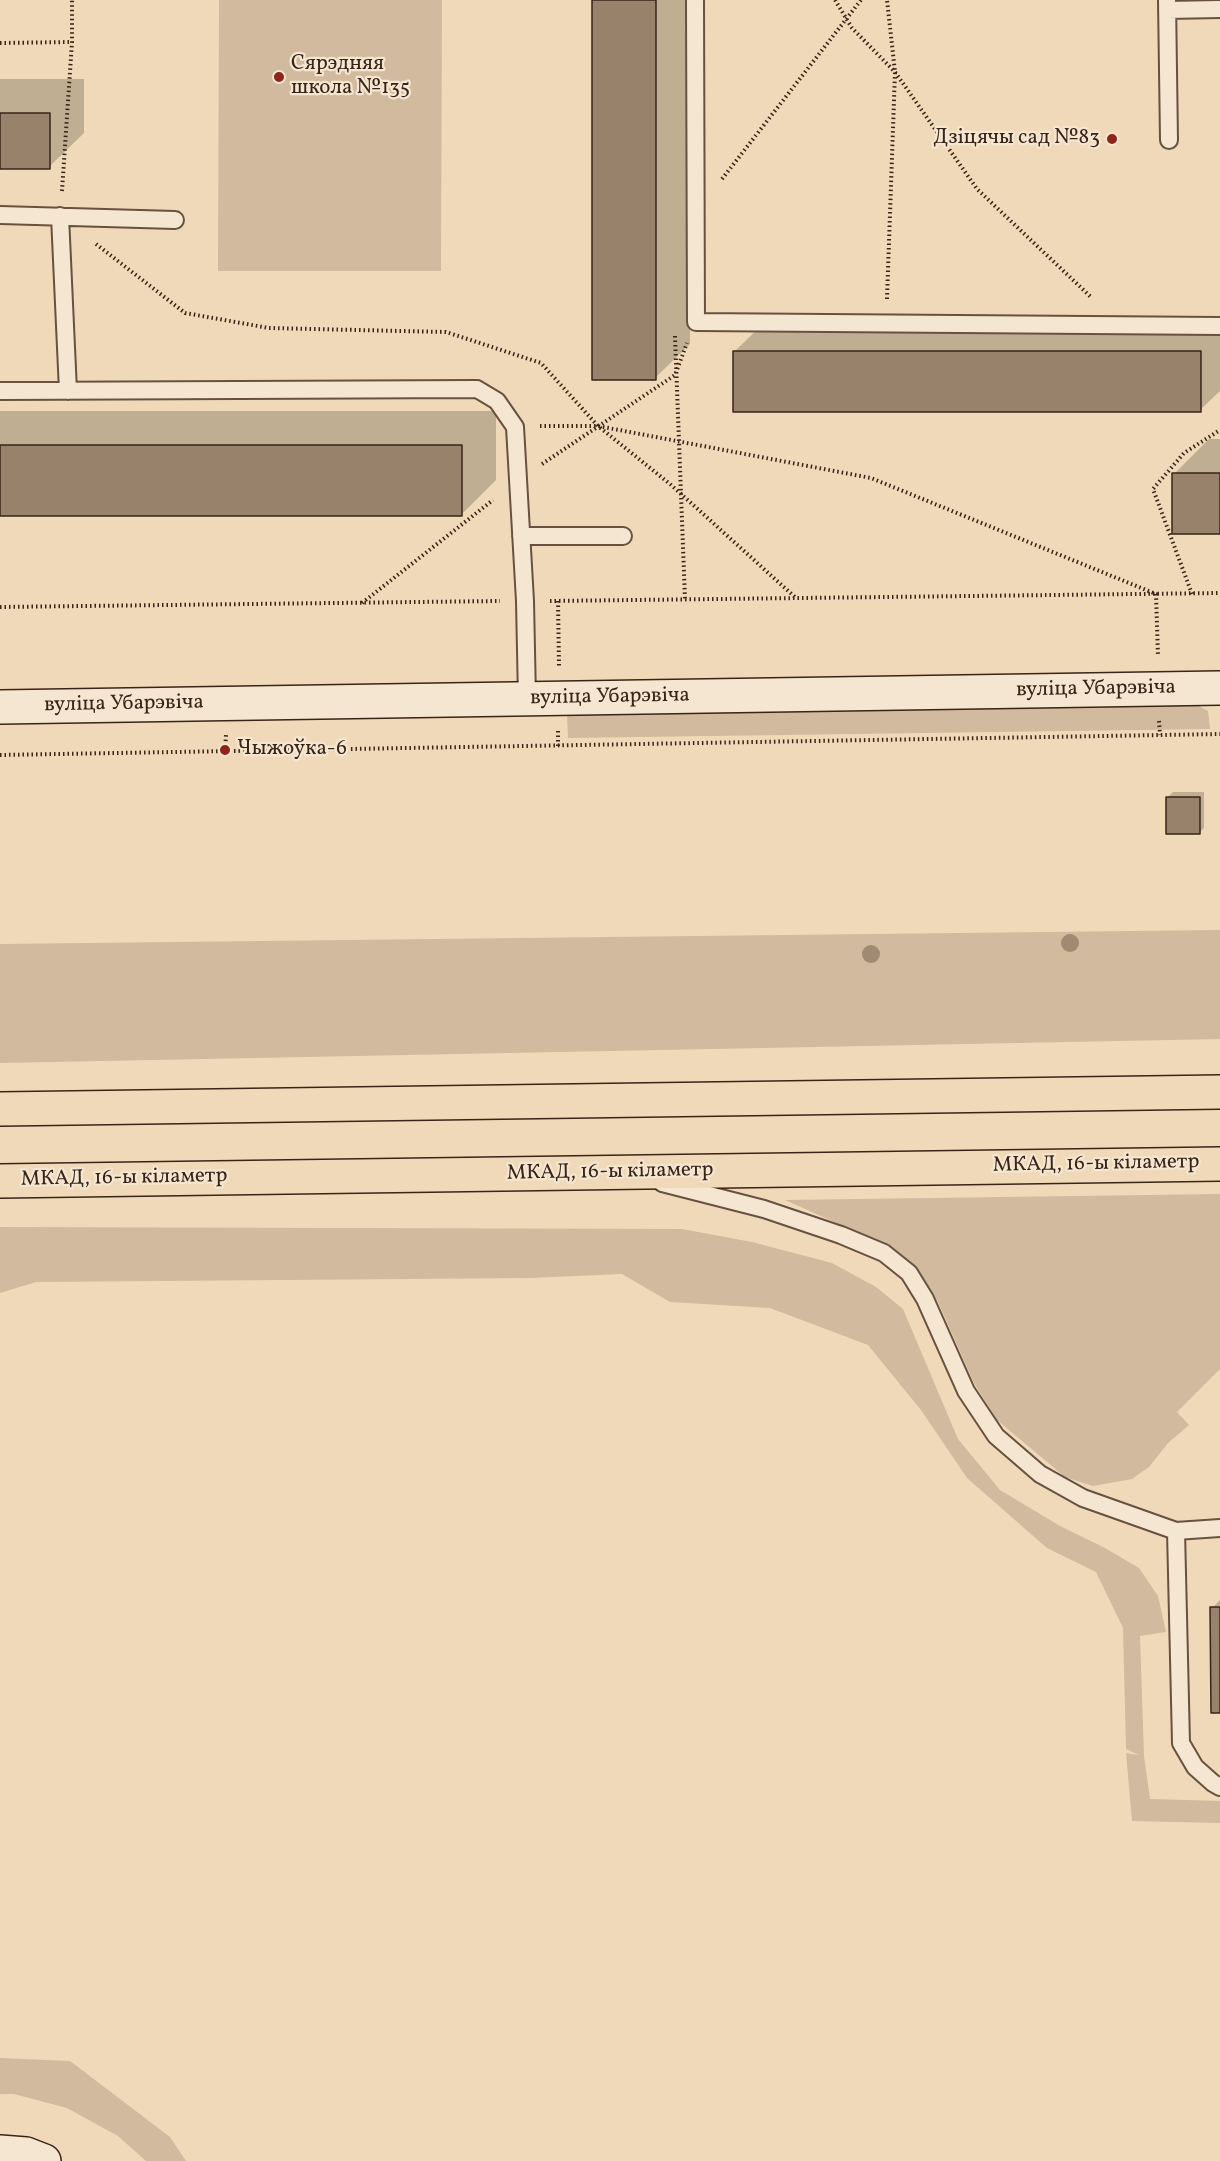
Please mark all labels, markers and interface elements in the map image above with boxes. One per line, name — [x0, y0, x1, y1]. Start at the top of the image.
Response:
place label: Сярэдняя школа №135 — [291, 52, 410, 102]
marker: Сярэдняя школа №135 — [272, 70, 286, 84]
place label: Дзіцячы сад №83 — [933, 126, 1100, 152]
marker: Дзіцячы сад №83 — [1105, 132, 1119, 146]
street label: вуліца Убарэвіча — [1016, 676, 1176, 704]
street label: вуліца Убарэвіча — [530, 684, 690, 712]
street label: вуліца Убарэвіча — [44, 691, 204, 719]
place label: Чыжоўка-6 — [237, 737, 347, 763]
marker: Чыжоўка-6 — [218, 743, 232, 757]
street label: МКАД, 16-ы кіламетр — [992, 1151, 1200, 1179]
street label: МКАД, 16-ы кіламетр — [506, 1159, 714, 1187]
street label: МКАД, 16-ы кіламетр — [20, 1165, 228, 1193]

